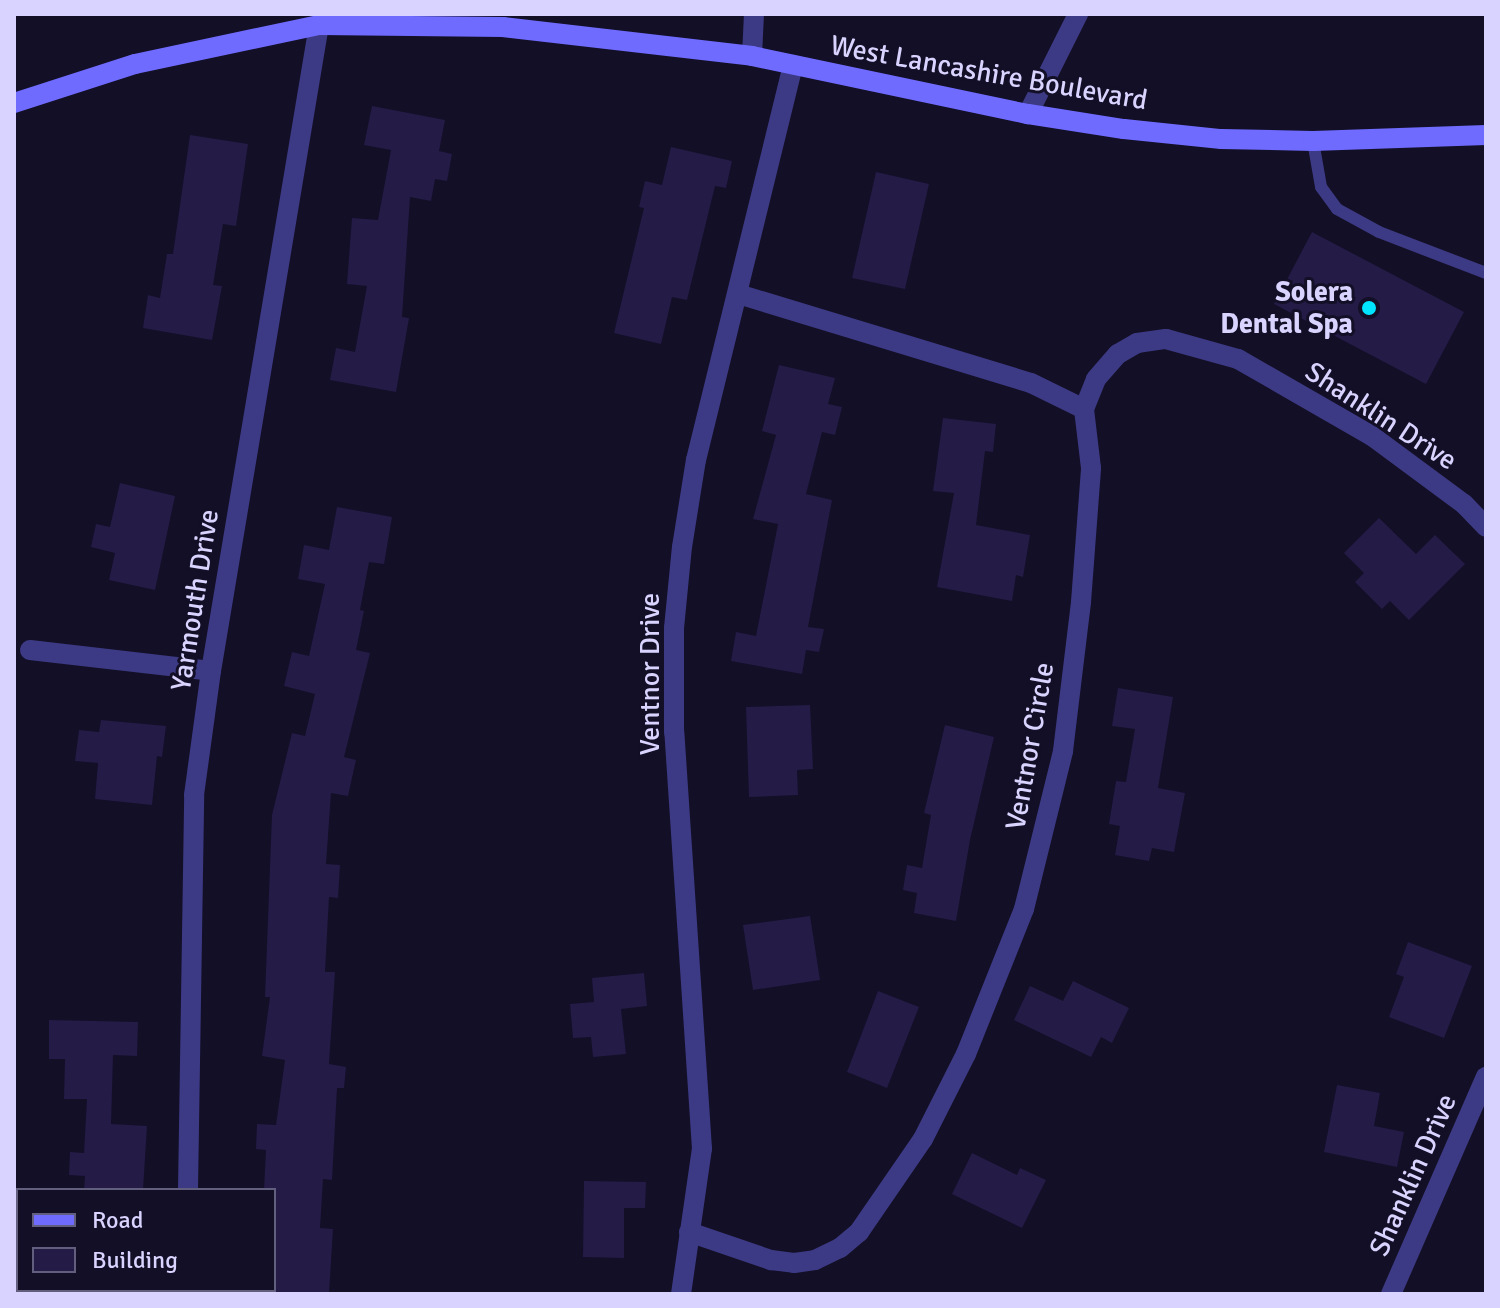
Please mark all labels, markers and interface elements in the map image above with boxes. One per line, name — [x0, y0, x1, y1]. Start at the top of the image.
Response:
street label: West Lancashire Boulevard — [828, 29, 1150, 117]
place label: Solera Dental Spa — [1220, 275, 1353, 341]
marker: Solera Dental Spa — [1360, 299, 1378, 317]
street label: Shanklin Drive — [1299, 355, 1463, 477]
street label: Yarmouth Drive — [164, 507, 226, 693]
street label: Ventnor Drive — [633, 593, 667, 755]
street label: Ventnor Circle — [999, 660, 1061, 832]
street label: Shanklin Drive — [1362, 1089, 1464, 1261]
legend — [16, 1188, 276, 1292]
text: Road — [92, 1205, 143, 1235]
text: Building — [92, 1245, 178, 1275]

